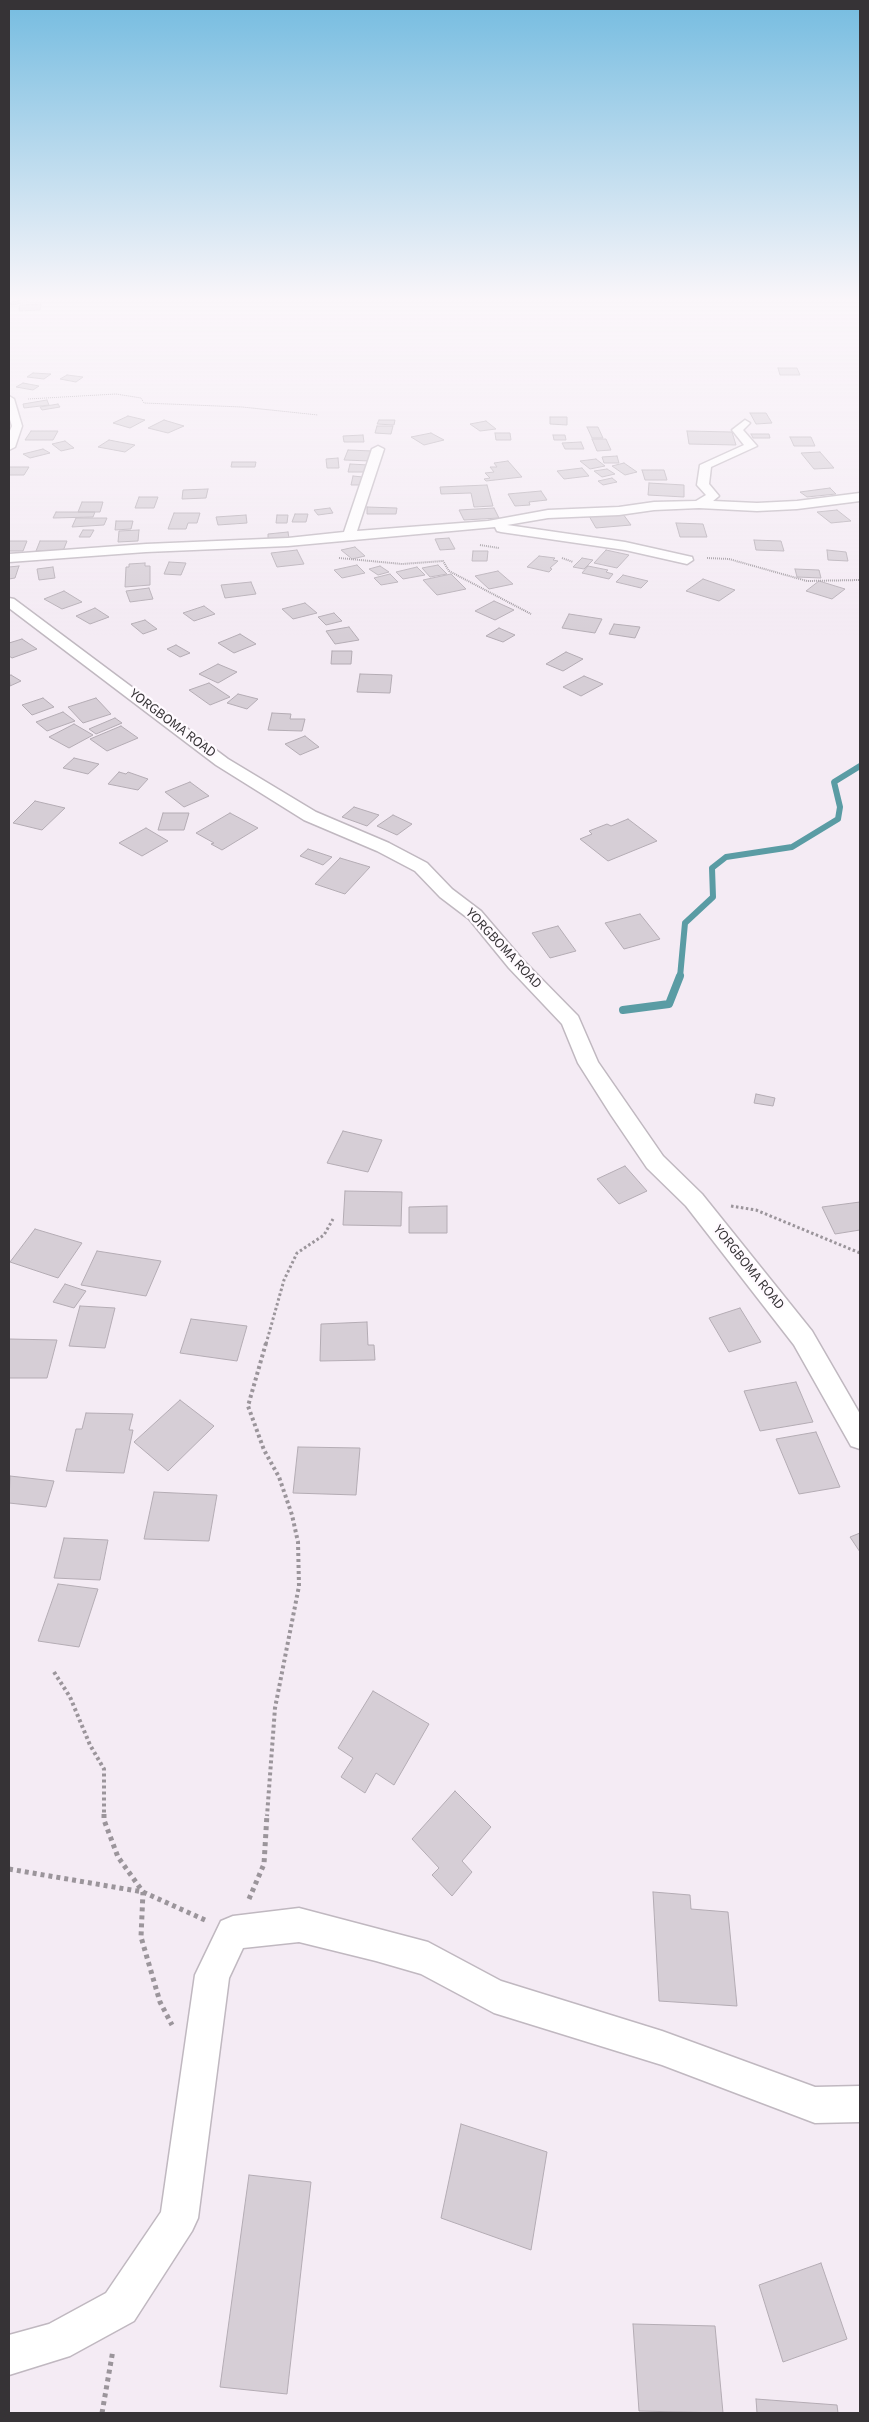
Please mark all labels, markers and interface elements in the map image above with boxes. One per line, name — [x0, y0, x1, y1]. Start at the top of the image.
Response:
street label: YORGBOMA ROAD — [125, 686, 219, 762]
street label: YORGBOMA ROAD — [461, 905, 545, 993]
street label: YORGBOMA ROAD — [709, 1222, 787, 1314]

